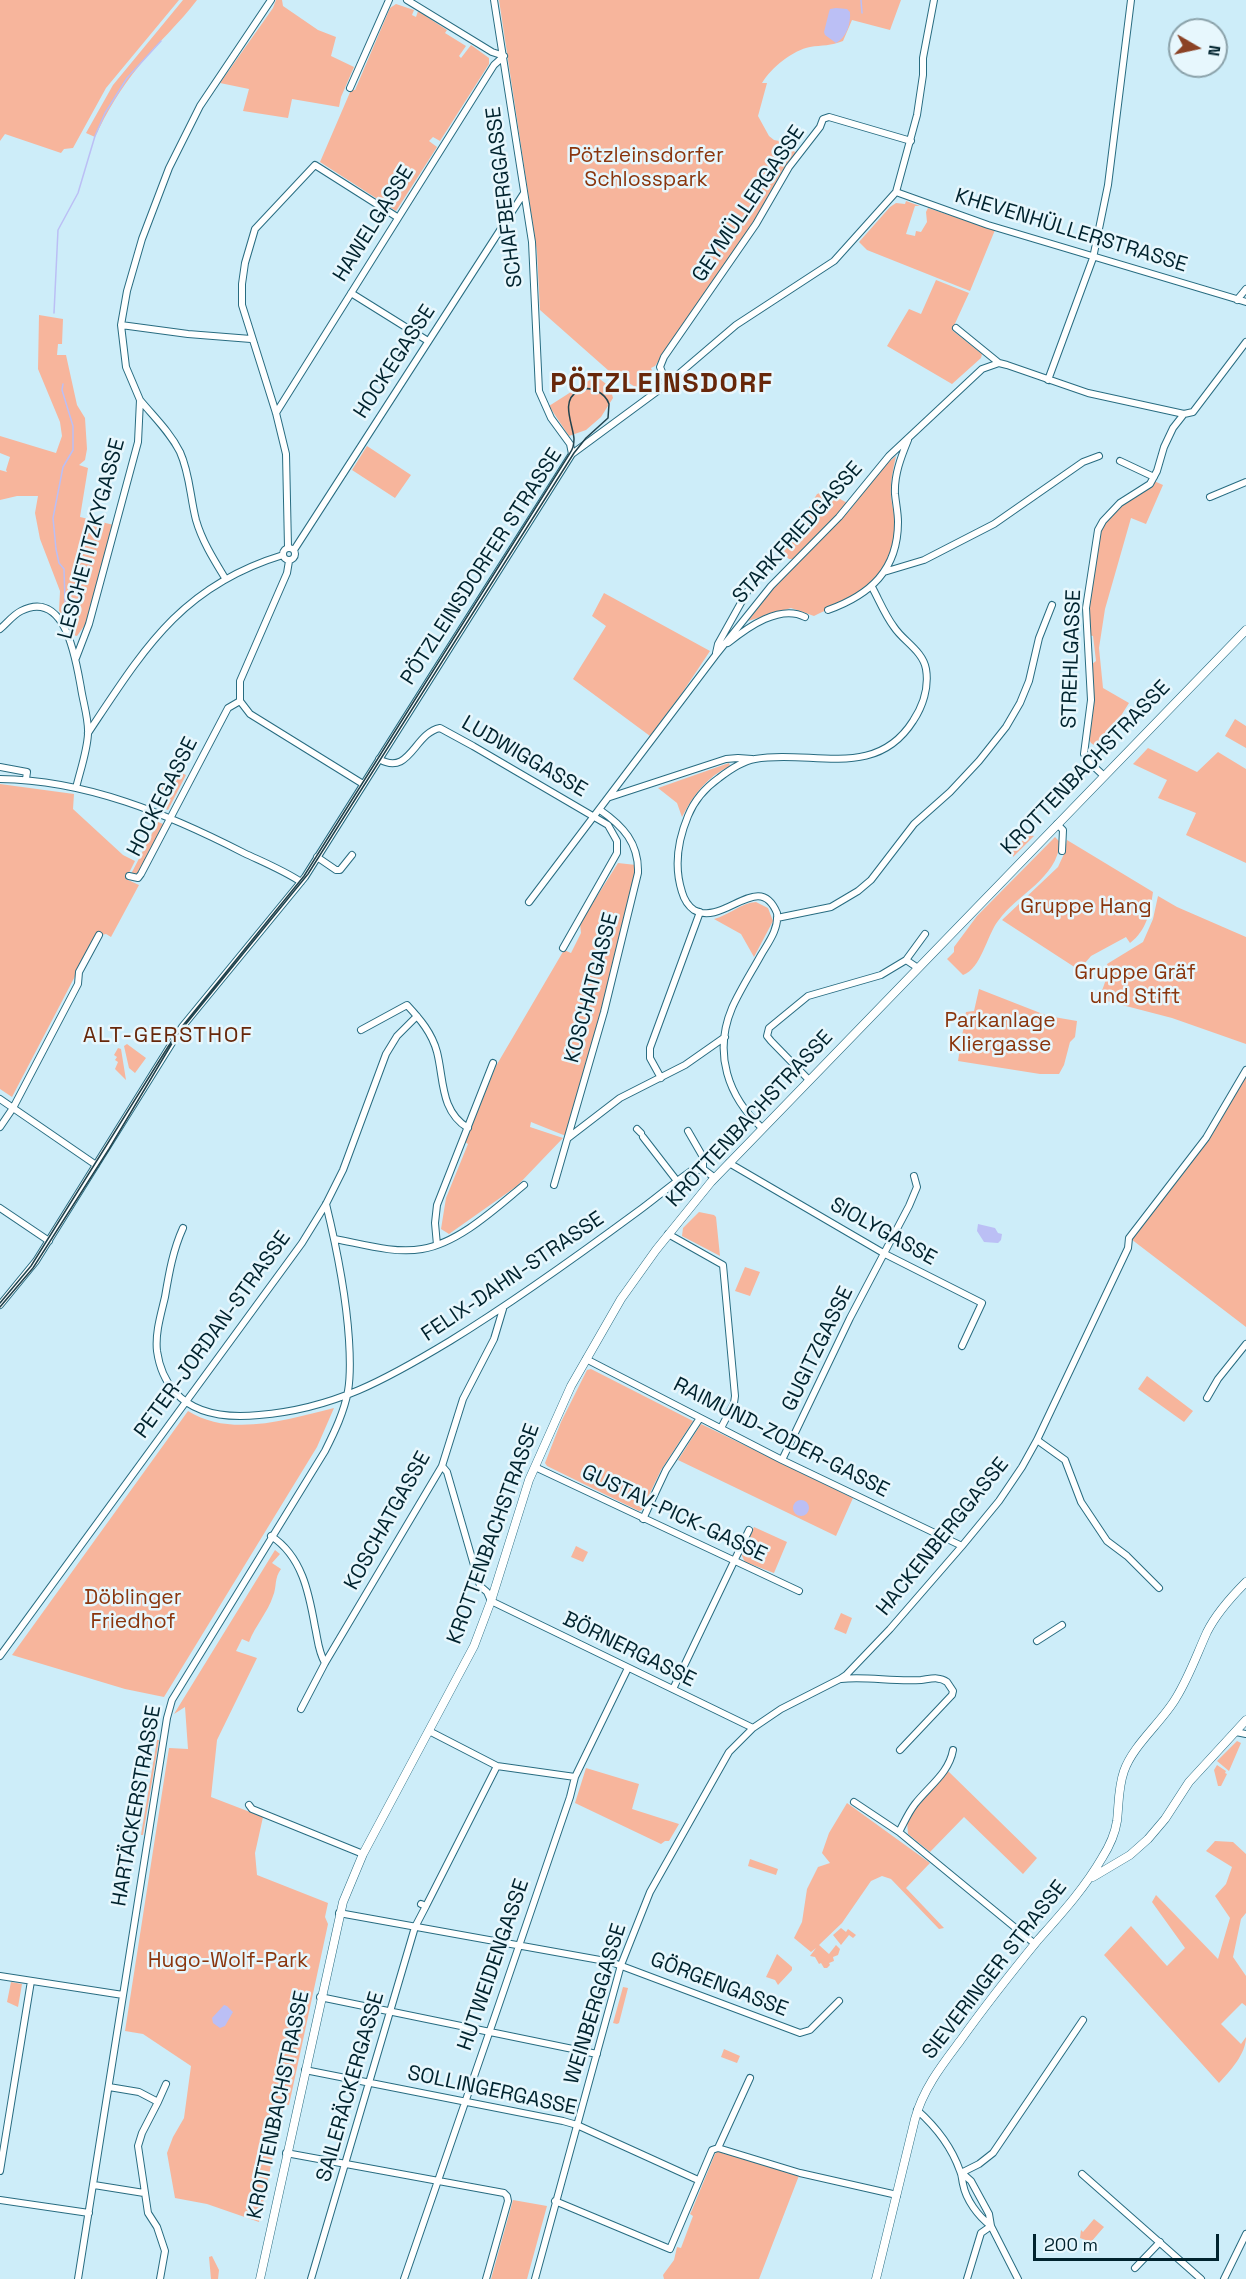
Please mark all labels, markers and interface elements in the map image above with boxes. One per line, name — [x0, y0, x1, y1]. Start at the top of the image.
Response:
north arrow — [1168, 18, 1228, 78]
text: N — [1203, 44, 1226, 58]
street label: SCHAFBERGGASSE — [481, 105, 529, 289]
street label: GEYMÜLLERGASSE — [687, 121, 811, 287]
park label: Pötzleinsdorfer Schlosspark — [568, 143, 724, 193]
street label: HAWELGASSE — [328, 161, 420, 287]
street label: KHEVENHÜLLERSTRASSE — [952, 184, 1190, 278]
street label: HOCKEGASSE — [349, 300, 441, 424]
district label: PÖTZLEINSDORF — [550, 369, 774, 401]
street label: LESCHETITZKYGASSE — [53, 436, 131, 642]
street label: PÖTZLEINSDORFER STRASSE — [396, 444, 568, 690]
street label: STARKFRIEDGASSE — [728, 457, 868, 609]
street label: STREHLGASSE — [1057, 589, 1087, 729]
street label: KROTTENBACHSTRASSE — [996, 676, 1176, 860]
street label: LUDWIGGASSE — [457, 711, 591, 803]
street label: HOCKEGASSE — [122, 733, 204, 861]
park label: Gruppe Hang — [1020, 894, 1152, 920]
street label: KOSCHATGASSE — [560, 910, 624, 1066]
park label: Gruppe Gräf und Stift — [1074, 960, 1196, 1010]
park label: Parkanlage Kliergasse — [944, 1008, 1056, 1058]
district label: ALT-GERSTHOF — [83, 1023, 253, 1049]
street label: KROTTENBACHSTRASSE — [661, 1025, 839, 1213]
street label: SIOLYGASSE — [825, 1192, 941, 1272]
street label: FELIX-DAHN-STRASSE — [417, 1207, 609, 1347]
street label: PETER-JORDAN-STRASSE — [129, 1226, 297, 1444]
street label: GUGITZGASSE — [777, 1283, 859, 1415]
street label: RAIMUND-ZODER-GASSE — [669, 1373, 893, 1503]
street label: KROTTENBACHSTRASSE — [442, 1420, 546, 1648]
street label: KOSCHATGASSE — [340, 1447, 436, 1595]
street label: HACKENBERGGASSE — [871, 1453, 1015, 1621]
street label: GUSTAV-PICK-GASSE — [577, 1460, 771, 1568]
park label: Döblinger Friedhof — [84, 1585, 182, 1635]
street label: BÖRNERGASSE — [558, 1607, 700, 1693]
street label: HARTÄCKERSTRASSE — [107, 1703, 167, 1909]
street label: HUTWEIDENGASSE — [453, 1876, 535, 2054]
street label: SIEVERINGER STRASSE — [917, 1876, 1073, 2064]
street label: WEINBERGGASSE — [560, 1921, 632, 2087]
street label: GÖRGENGASSE — [647, 1947, 791, 2023]
park label: Hugo-Wolf-Park — [148, 1948, 308, 1974]
street label: KROTTENBACHSTRASSE — [242, 1989, 316, 2221]
street label: SAILERÄCKERGASSE — [312, 1989, 390, 2185]
street label: SOLLINGERGASSE — [405, 2061, 579, 2121]
scale bar — [1036, 2222, 1222, 2260]
text: 200 m — [1044, 2233, 1098, 2256]

